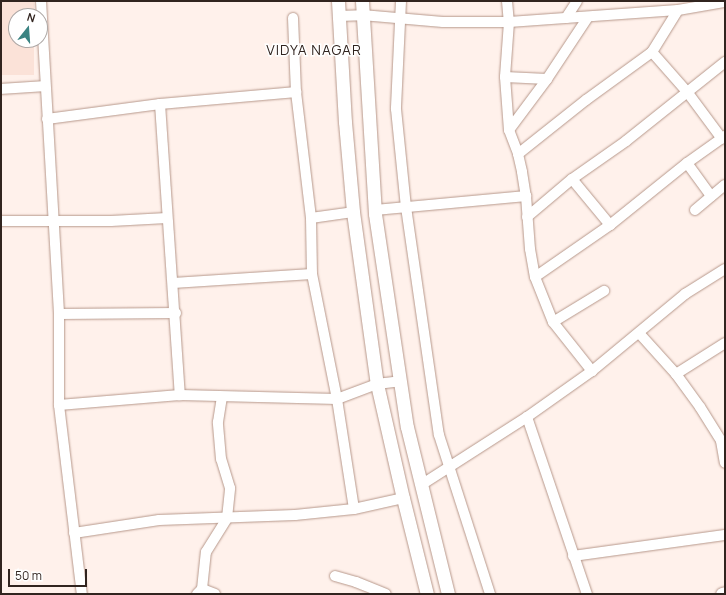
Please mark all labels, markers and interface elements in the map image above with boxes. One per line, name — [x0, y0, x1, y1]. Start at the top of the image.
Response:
north arrow — [8, 8, 48, 48]
text: N — [25, 9, 37, 25]
district label: VIDYA NAGAR — [266, 42, 362, 58]
scale bar — [10, 561, 89, 587]
text: 50 m — [15, 567, 42, 584]

